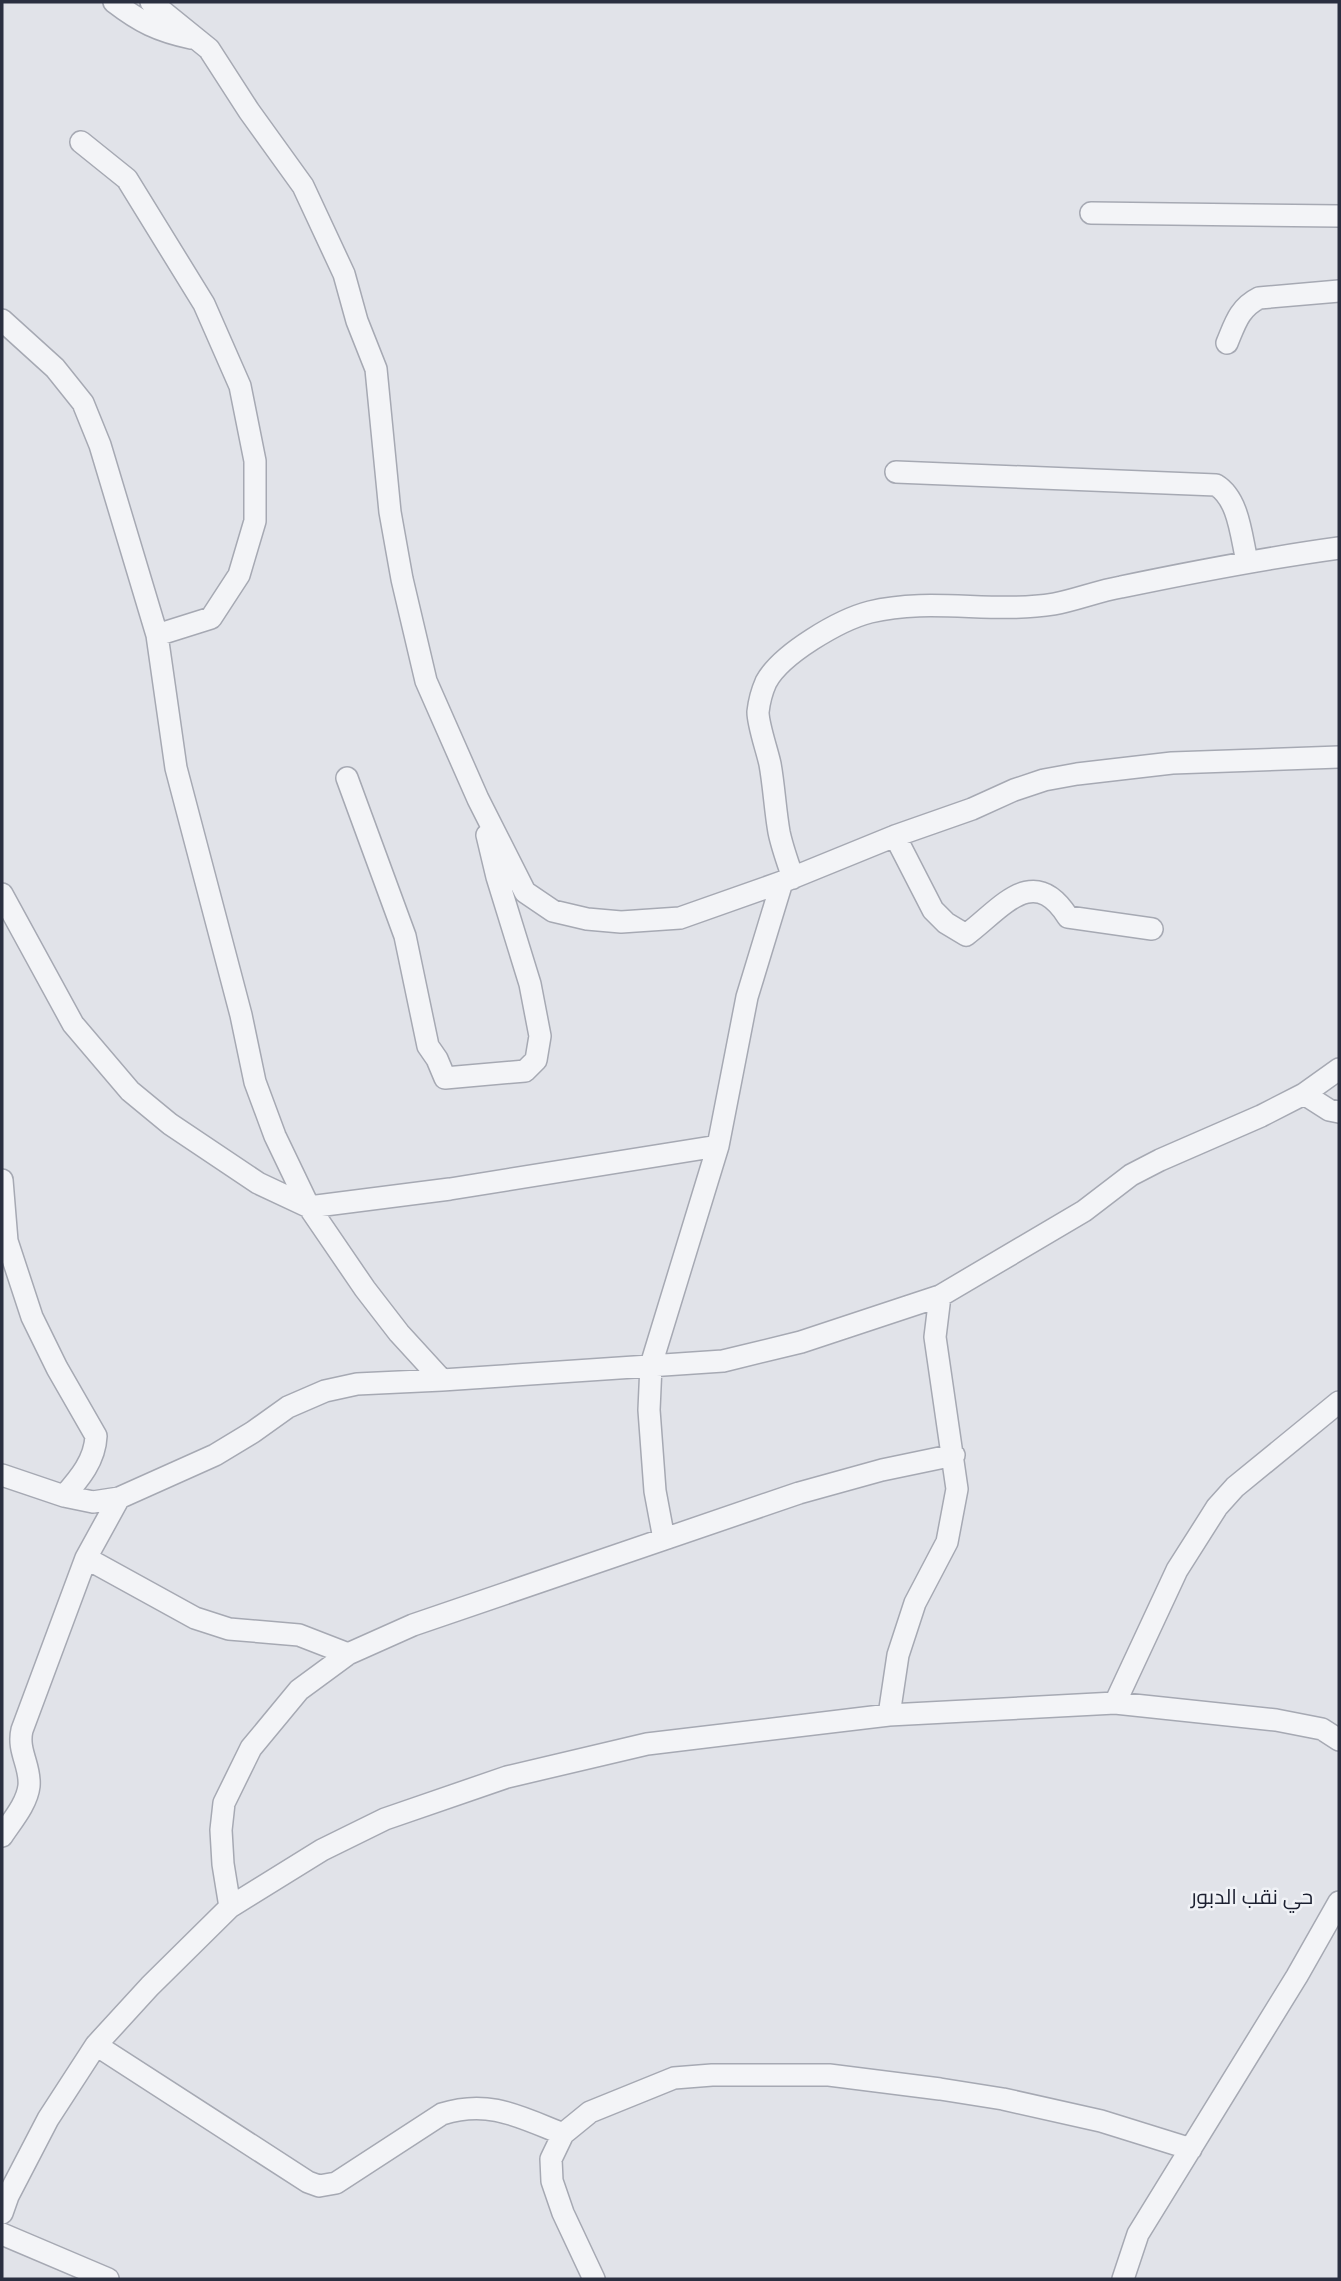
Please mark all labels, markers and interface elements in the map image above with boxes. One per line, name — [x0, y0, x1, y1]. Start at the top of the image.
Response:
district label: حي نقب الدبور — [1190, 1884, 1313, 1913]

